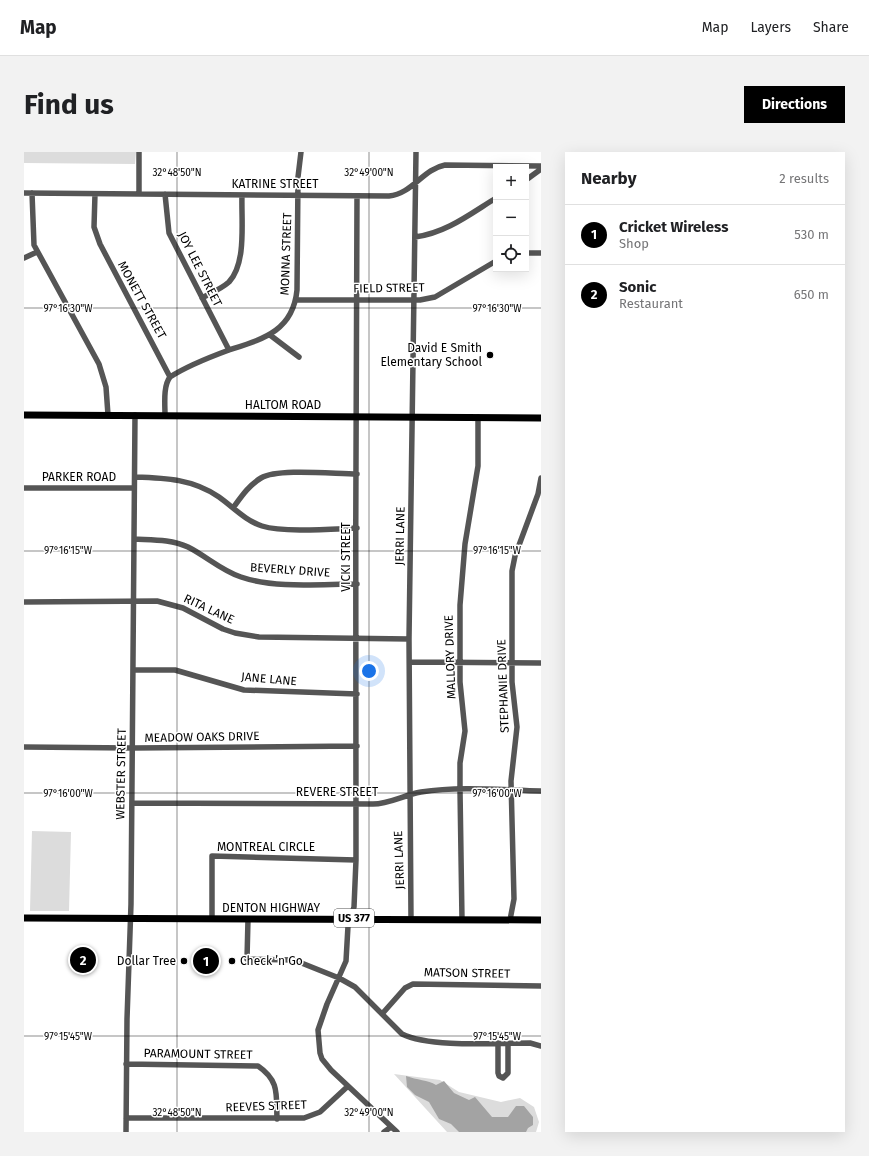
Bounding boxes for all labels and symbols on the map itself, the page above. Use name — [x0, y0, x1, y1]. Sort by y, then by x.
text: 32°48'50"N — [152, 167, 202, 179]
text: 32°49'00"N — [344, 167, 394, 179]
street label: KATRINE STREET — [232, 177, 319, 191]
street label: MONNA STREET — [278, 212, 294, 296]
street label: JOY LEE STREET — [175, 229, 225, 309]
street label: MONETT STREET — [115, 259, 169, 342]
street label: FIELD STREET — [353, 280, 426, 296]
text: 97°16'30"W — [43, 303, 93, 315]
text: 97°16'30"W — [472, 303, 522, 315]
place label: David E Smith Elementary School — [380, 341, 482, 369]
marker: David E Smith Elementary School — [485, 350, 495, 360]
street label: HALTOM ROAD — [245, 398, 322, 412]
street label: PARKER ROAD — [42, 470, 116, 484]
street label: JERRI LANE — [392, 506, 408, 566]
street label: VICKI STREET — [339, 521, 353, 592]
text: 97°16'15"W — [44, 545, 93, 557]
text: 97°16'15"W — [473, 545, 522, 557]
street label: BEVERLY DRIVE — [249, 560, 331, 580]
street label: RITA LANE — [182, 591, 236, 627]
street label: MALLORY DRIVE — [442, 615, 458, 699]
street label: STEPHANIE DRIVE — [494, 639, 512, 733]
your location — [359, 661, 379, 681]
street label: JANE LANE — [241, 670, 297, 688]
street label: WEBSTER STREET — [113, 727, 129, 820]
street label: MEADOW OAKS DRIVE — [144, 729, 260, 745]
street label: REVERE STREET — [296, 785, 379, 799]
text: 97°16'00"W — [43, 788, 94, 800]
text: 97°16'00"W — [472, 788, 523, 800]
street label: JERRI LANE — [391, 830, 407, 890]
street label: MONTREAL CIRCLE — [217, 840, 315, 854]
street label: DENTON HIGHWAY — [222, 901, 320, 915]
road number: US 377 — [334, 909, 374, 927]
pin: 2 — [70, 945, 96, 975]
pin: 1 — [193, 946, 219, 976]
place label: Dollar Tree — [117, 954, 176, 968]
place label: Check ’n Go — [240, 954, 303, 968]
marker: Dollar Tree — [179, 956, 189, 966]
marker: Check ’n Go — [227, 956, 237, 966]
street label: MATSON STREET — [424, 965, 511, 981]
text: 97°15'45"W — [44, 1031, 93, 1043]
text: 97°15'45"W — [473, 1031, 522, 1043]
street label: PARAMOUNT STREET — [143, 1046, 253, 1062]
street label: REEVES STREET — [225, 1098, 308, 1114]
text: 32°48'50"N — [152, 1107, 202, 1119]
text: 32°49'00"N — [344, 1107, 394, 1119]

